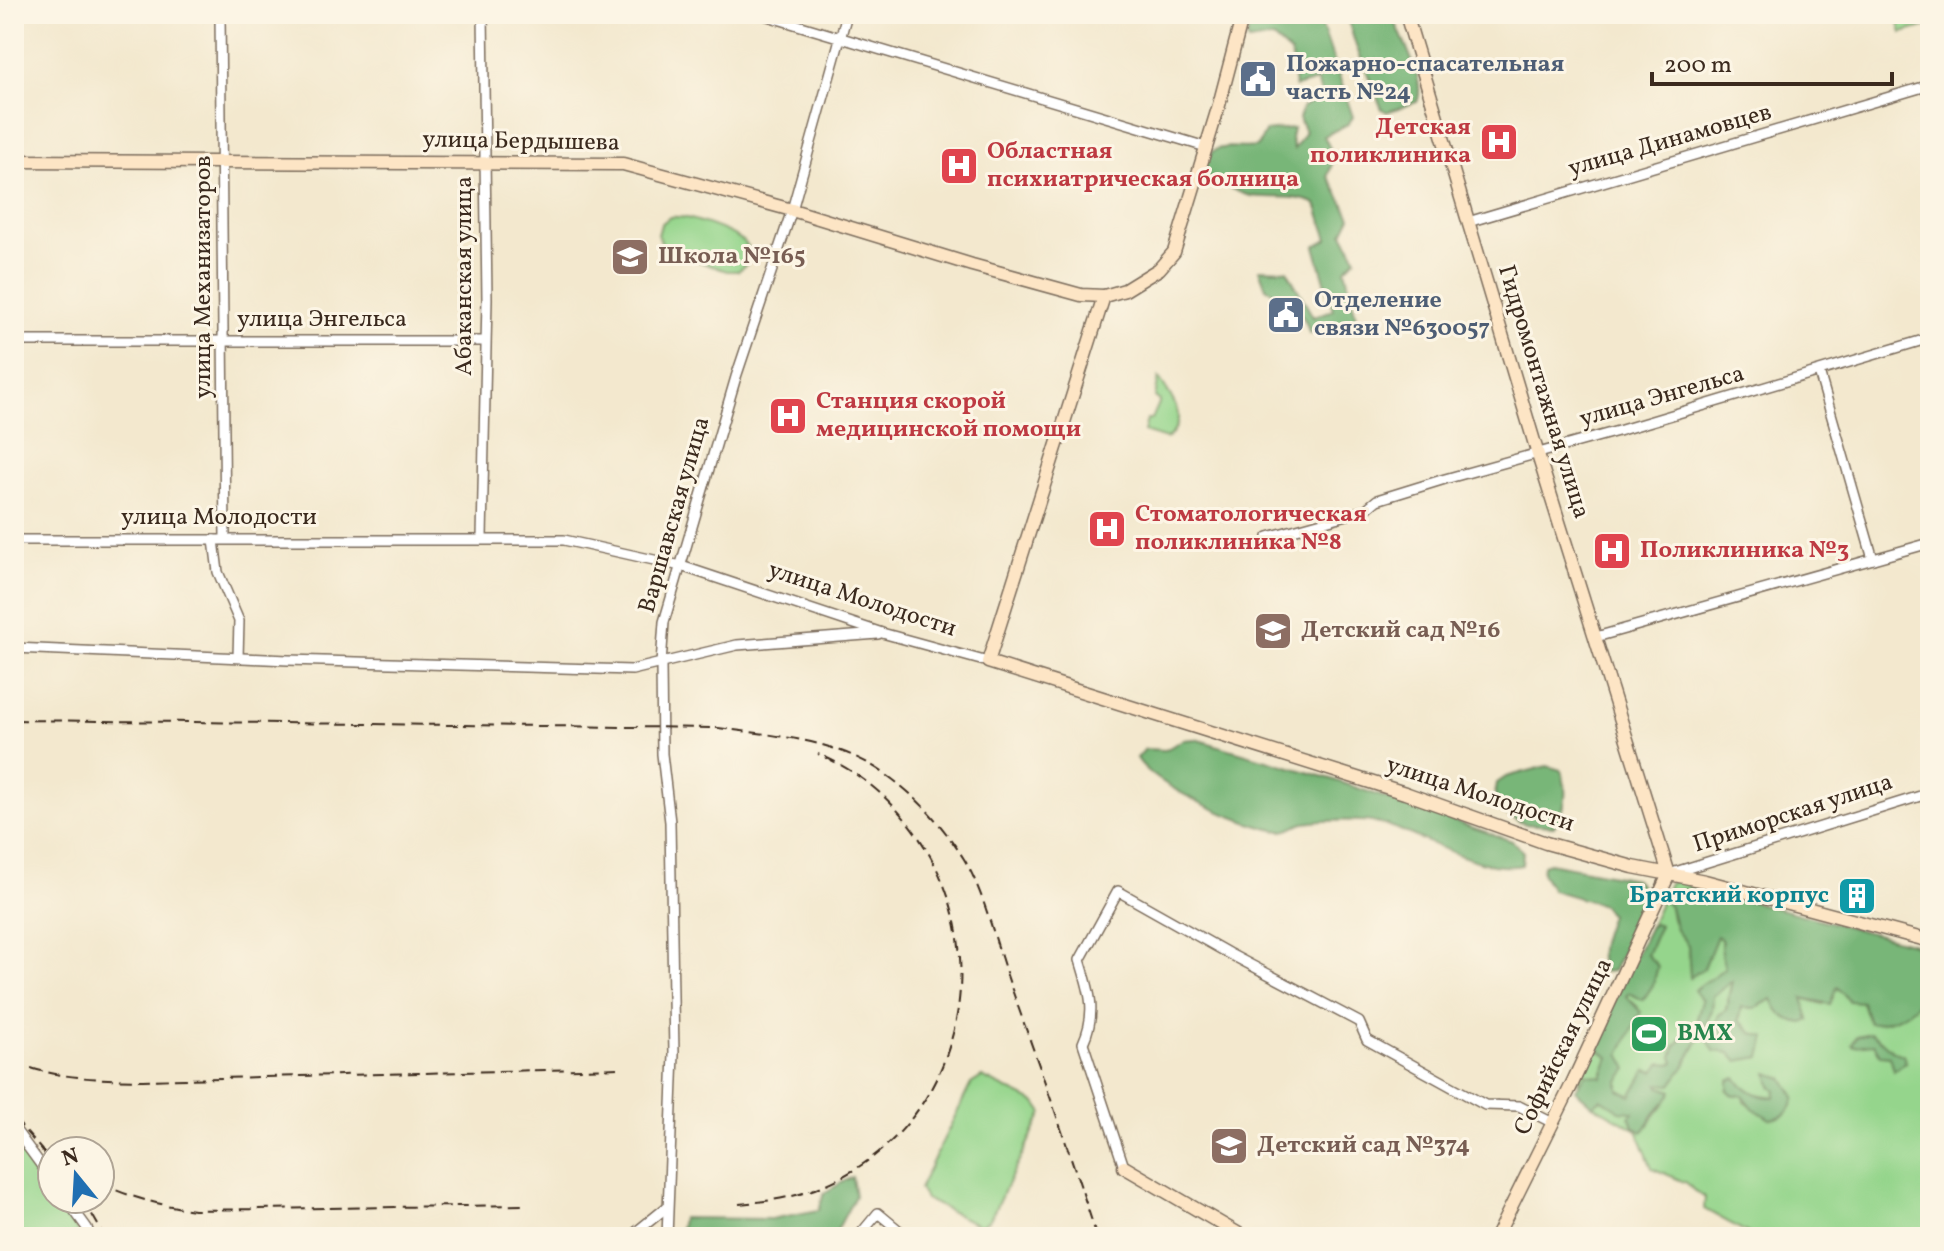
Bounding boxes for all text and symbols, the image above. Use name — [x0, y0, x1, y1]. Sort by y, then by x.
scale bar — [1652, 36, 1892, 86]
place label: Пожарно-спасательная часть №24 — [1286, 48, 1564, 110]
text: 200 m — [1664, 49, 1732, 83]
public building icon: Пожарно-спасательная часть №24 — [1237, 58, 1279, 100]
street label: улица Динамовцев — [1564, 96, 1776, 186]
place label: Детская поликлиника — [1310, 111, 1471, 173]
hospital icon: Детская поликлиника — [1478, 121, 1520, 163]
street label: улица Бердышева — [422, 123, 620, 161]
place label: Областная психиатрическая болница — [987, 135, 1299, 197]
hospital icon: Областная психиатрическая болница — [938, 145, 980, 187]
street label: улица Механизаторов — [187, 155, 221, 399]
street label: Абаканская улица — [448, 176, 482, 376]
school or university icon: Школа №165 — [609, 236, 651, 278]
place label: Школа №165 — [658, 240, 806, 274]
street label: Гидромонтажная улица — [1488, 261, 1598, 523]
place label: Отделение связи №630057 — [1314, 284, 1490, 346]
public building icon: Отделение связи №630057 — [1265, 294, 1307, 336]
street label: улица Энгельса — [237, 303, 407, 337]
street label: улица Энгельса — [1576, 357, 1748, 437]
place label: Станция скорой медицинской помощи — [816, 385, 1081, 447]
hospital icon: Станция скорой медицинской помощи — [767, 395, 809, 437]
street label: Варшавская улица — [631, 413, 719, 617]
place label: Стоматологическая поликлиника №8 — [1135, 498, 1367, 560]
street label: улица Молодости — [121, 501, 317, 535]
hospital icon: Стоматологическая поликлиника №8 — [1086, 508, 1128, 550]
hospital icon: Поликлиника №3 — [1591, 530, 1633, 572]
place label: Поликлиника №3 — [1640, 534, 1849, 568]
street label: улица Молодости — [764, 554, 960, 646]
school or university icon: Детский сад №16 — [1252, 610, 1294, 652]
place label: Детский сад №16 — [1301, 614, 1500, 648]
street label: улица Молодости — [1382, 749, 1578, 841]
street label: Приморская улица — [1689, 766, 1897, 862]
building icon: Братский корпус — [1836, 875, 1878, 917]
place label: Братский корпус — [1629, 879, 1829, 913]
street label: Софийская улица — [1506, 953, 1622, 1141]
sports icon: BMX — [1628, 1013, 1670, 1055]
place label: BMX — [1677, 1017, 1733, 1051]
school or university icon: Детский сад №374 — [1208, 1125, 1250, 1167]
place label: Детский сад №374 — [1257, 1129, 1470, 1163]
north arrow — [36, 1135, 116, 1215]
text: N — [58, 1141, 83, 1176]

